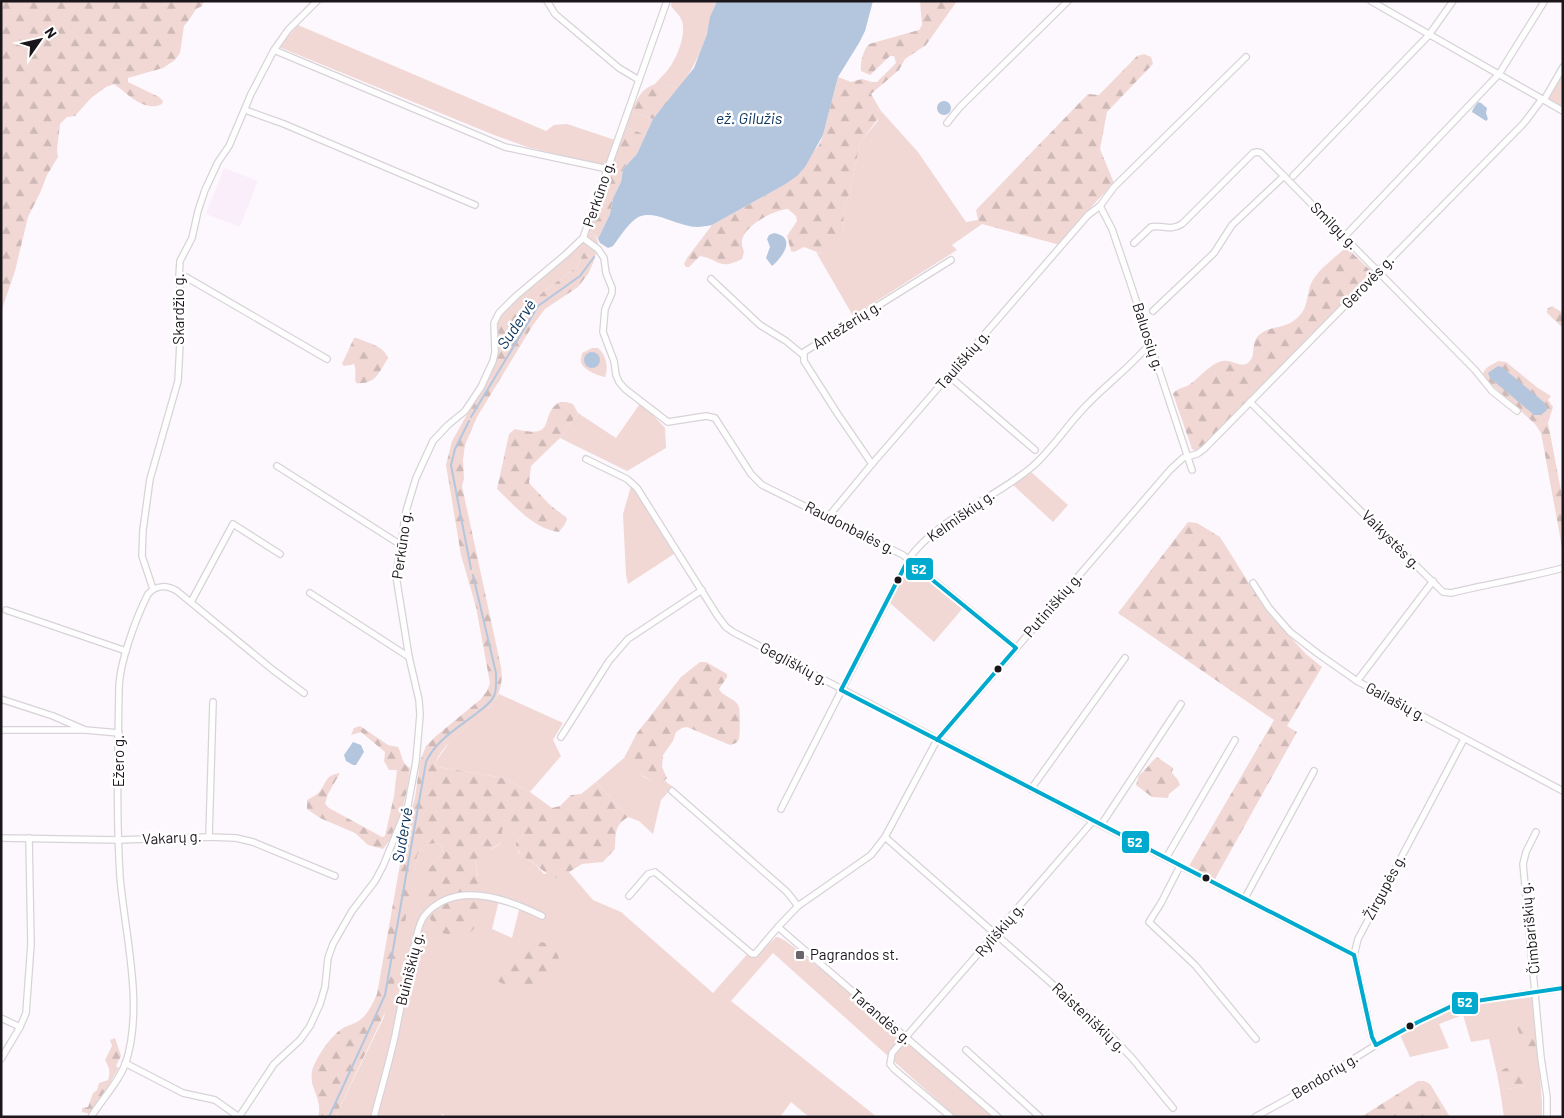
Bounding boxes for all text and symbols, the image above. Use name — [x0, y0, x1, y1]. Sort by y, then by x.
north arrow — [15, 15, 65, 65]
text: N — [42, 24, 61, 41]
water label: ež. Gilužis — [716, 108, 783, 127]
street label: Perkūno g. — [578, 158, 618, 229]
street label: Smilgų g. — [1307, 198, 1362, 253]
street label: Gerovės g. — [1337, 251, 1397, 312]
street label: Skardžio g. — [169, 273, 187, 345]
water label: Sudervė — [492, 295, 539, 352]
street label: Antežerių g. — [809, 296, 884, 352]
street label: Baluosių g. — [1129, 300, 1168, 373]
street label: Tauliškių g. — [931, 326, 993, 393]
street label: Kelmiškių g. — [923, 485, 998, 545]
street label: Raudonbalės g. — [802, 497, 899, 558]
street label: Vaikystės g. — [1358, 506, 1425, 573]
street label: Perkūno g. — [387, 509, 415, 580]
line badge: 52 — [905, 557, 934, 581]
text: 52 — [911, 560, 927, 577]
street label: Putiniškių g. — [1019, 568, 1085, 640]
unlabelled marker — [893, 575, 903, 585]
street label: Gegliškių g. — [757, 638, 832, 689]
unlabelled marker — [993, 664, 1003, 674]
street label: Gailašių g. — [1363, 678, 1430, 725]
street label: Ežero g. — [109, 735, 127, 787]
water label: Sudervė — [387, 806, 416, 864]
street label: Vakarų g. — [142, 826, 202, 848]
line badge: 52 — [1121, 830, 1150, 854]
text: 52 — [1127, 833, 1143, 850]
street label: Žirgupės g. — [1359, 851, 1409, 922]
unlabelled marker — [1201, 873, 1211, 883]
street label: Čimbariškių g. — [1515, 881, 1543, 975]
street label: Ryliškių g. — [971, 899, 1027, 960]
street label: Buiniškių g. — [391, 930, 427, 1007]
place label: Pagrandos st. — [810, 945, 899, 963]
marker: Pagrandos st. — [794, 949, 806, 961]
street label: Raisteniškių g. — [1049, 978, 1131, 1056]
street label: Tarandės g. — [847, 985, 916, 1048]
line badge: 52 — [1451, 991, 1479, 1015]
text: 52 — [1457, 993, 1473, 1010]
unlabelled marker — [1405, 1021, 1415, 1031]
street label: Bendorių g. — [1288, 1048, 1361, 1102]

